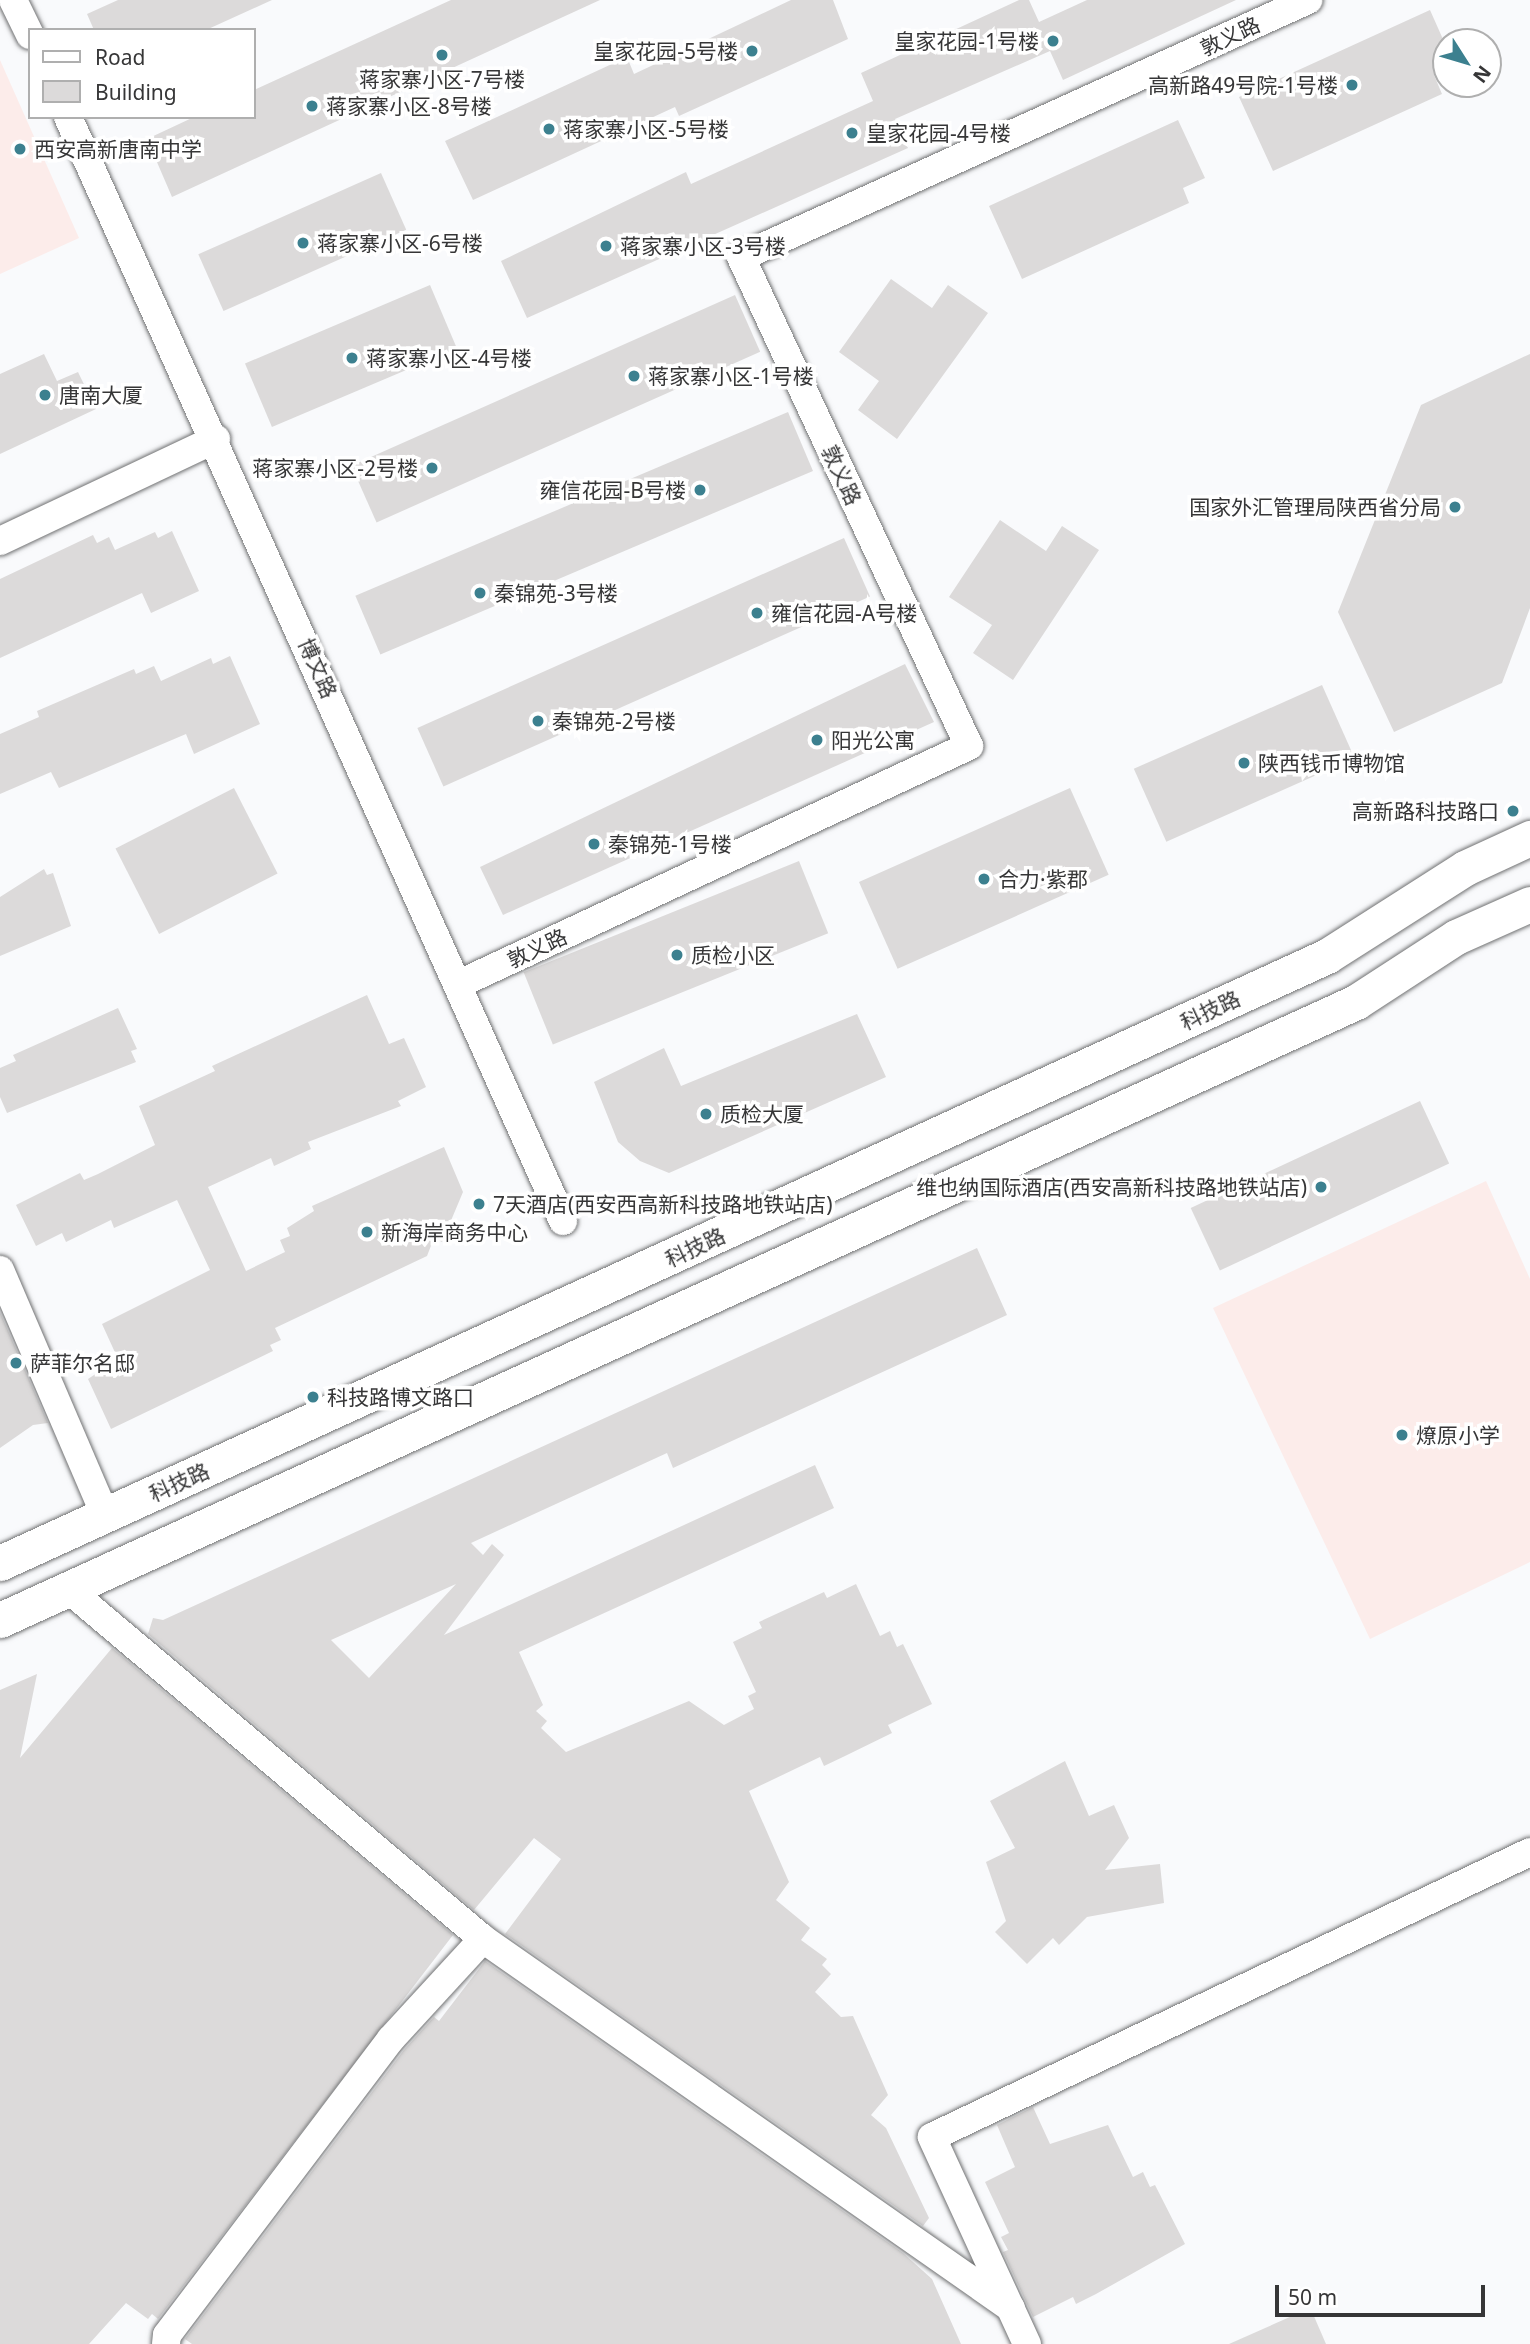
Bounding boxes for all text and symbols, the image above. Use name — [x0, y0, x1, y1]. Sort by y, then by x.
street label: 敦义路 — [1196, 11, 1264, 61]
legend — [28, 28, 256, 119]
place label: 皇家花园-1号楼 — [894, 28, 1039, 54]
north arrow — [1432, 28, 1502, 98]
marker: 皇家花园-1号楼 — [1045, 33, 1061, 49]
place label: 皇家花园-5号楼 — [593, 38, 738, 64]
text: Road — [95, 43, 145, 71]
marker: 皇家花园-5号楼 — [744, 43, 760, 59]
marker: 蒋家寨小区-7号楼 — [434, 47, 450, 63]
text: N — [1467, 60, 1497, 88]
place label: 蒋家寨小区-7号楼 — [359, 66, 525, 92]
place label: 高新路49号院-1号楼 — [1148, 72, 1338, 98]
marker: 高新路49号院-1号楼 — [1344, 77, 1360, 93]
text: Building — [95, 78, 177, 106]
place label: 蒋家寨小区-8号楼 — [326, 93, 492, 119]
marker: 蒋家寨小区-8号楼 — [304, 98, 320, 114]
place label: 蒋家寨小区-5号楼 — [563, 116, 729, 142]
place label: 皇家花园-4号楼 — [866, 120, 1011, 146]
marker: 蒋家寨小区-5号楼 — [541, 121, 557, 137]
marker: 皇家花园-4号楼 — [844, 125, 860, 141]
place label: 西安高新唐南中学 — [34, 136, 202, 162]
marker: 西安高新唐南中学 — [12, 141, 28, 157]
place label: 蒋家寨小区-6号楼 — [317, 230, 483, 256]
place label: 蒋家寨小区-3号楼 — [620, 233, 786, 259]
marker: 蒋家寨小区-6号楼 — [295, 235, 311, 251]
marker: 蒋家寨小区-3号楼 — [598, 238, 614, 254]
place label: 蒋家寨小区-4号楼 — [366, 345, 532, 371]
marker: 蒋家寨小区-4号楼 — [344, 350, 360, 366]
place label: 蒋家寨小区-1号楼 — [648, 363, 814, 389]
marker: 蒋家寨小区-1号楼 — [626, 368, 642, 384]
place label: 唐南大厦 — [59, 382, 143, 408]
marker: 唐南大厦 — [37, 387, 53, 403]
street label: 敦义路 — [817, 441, 867, 509]
place label: 蒋家寨小区-2号楼 — [252, 455, 418, 481]
marker: 蒋家寨小区-2号楼 — [424, 460, 440, 476]
place label: 雍信花园-B号楼 — [540, 477, 686, 503]
marker: 雍信花园-B号楼 — [692, 482, 708, 498]
place label: 国家外汇管理局陕西省分局 — [1189, 494, 1441, 520]
marker: 国家外汇管理局陕西省分局 — [1447, 499, 1463, 515]
place label: 秦锦苑-3号楼 — [494, 580, 618, 606]
marker: 秦锦苑-3号楼 — [472, 585, 488, 601]
place label: 雍信花园-A号楼 — [771, 600, 917, 626]
marker: 雍信花园-A号楼 — [749, 605, 765, 621]
street label: 博文路 — [294, 634, 342, 702]
place label: 秦锦苑-2号楼 — [552, 708, 676, 734]
marker: 秦锦苑-2号楼 — [530, 713, 546, 729]
place label: 阳光公寓 — [831, 727, 915, 753]
marker: 阳光公寓 — [809, 732, 825, 748]
place label: 陕西钱币博物馆 — [1258, 750, 1405, 776]
marker: 陕西钱币博物馆 — [1236, 755, 1252, 771]
place label: 高新路科技路口 — [1352, 798, 1499, 824]
marker: 高新路科技路口 — [1505, 803, 1521, 819]
place label: 秦锦苑-1号楼 — [608, 831, 732, 857]
marker: 秦锦苑-1号楼 — [586, 836, 602, 852]
place label: 合力·紫郡 — [998, 866, 1088, 892]
marker: 合力·紫郡 — [976, 871, 992, 887]
street label: 敦义路 — [503, 923, 571, 973]
place label: 质检小区 — [691, 942, 775, 968]
marker: 质检小区 — [669, 947, 685, 963]
street label: 科技路 — [1176, 985, 1244, 1035]
place label: 质检大厦 — [720, 1101, 804, 1127]
marker: 质检大厦 — [698, 1106, 714, 1122]
place label: 维也纳国际酒店(西安高新科技路地铁站店) — [916, 1174, 1307, 1200]
marker: 维也纳国际酒店(西安高新科技路地铁站店) — [1313, 1179, 1329, 1195]
place label: 7天酒店(西安西高新科技路地铁站店) — [493, 1191, 833, 1217]
marker: 7天酒店(西安西高新科技路地铁站店) — [471, 1196, 487, 1212]
place label: 新海岸商务中心 — [381, 1219, 528, 1245]
street label: 科技路 — [661, 1222, 729, 1272]
marker: 新海岸商务中心 — [359, 1224, 375, 1240]
place label: 萨菲尔名邸 — [30, 1350, 135, 1376]
marker: 萨菲尔名邸 — [8, 1355, 24, 1371]
place label: 科技路博文路口 — [327, 1384, 474, 1410]
marker: 科技路博文路口 — [305, 1389, 321, 1405]
place label: 燎原小学 — [1416, 1422, 1500, 1448]
marker: 燎原小学 — [1394, 1427, 1410, 1443]
street label: 科技路 — [145, 1458, 213, 1506]
scale bar — [1278, 2270, 1488, 2314]
text: 50 m — [1288, 2283, 1337, 2311]

